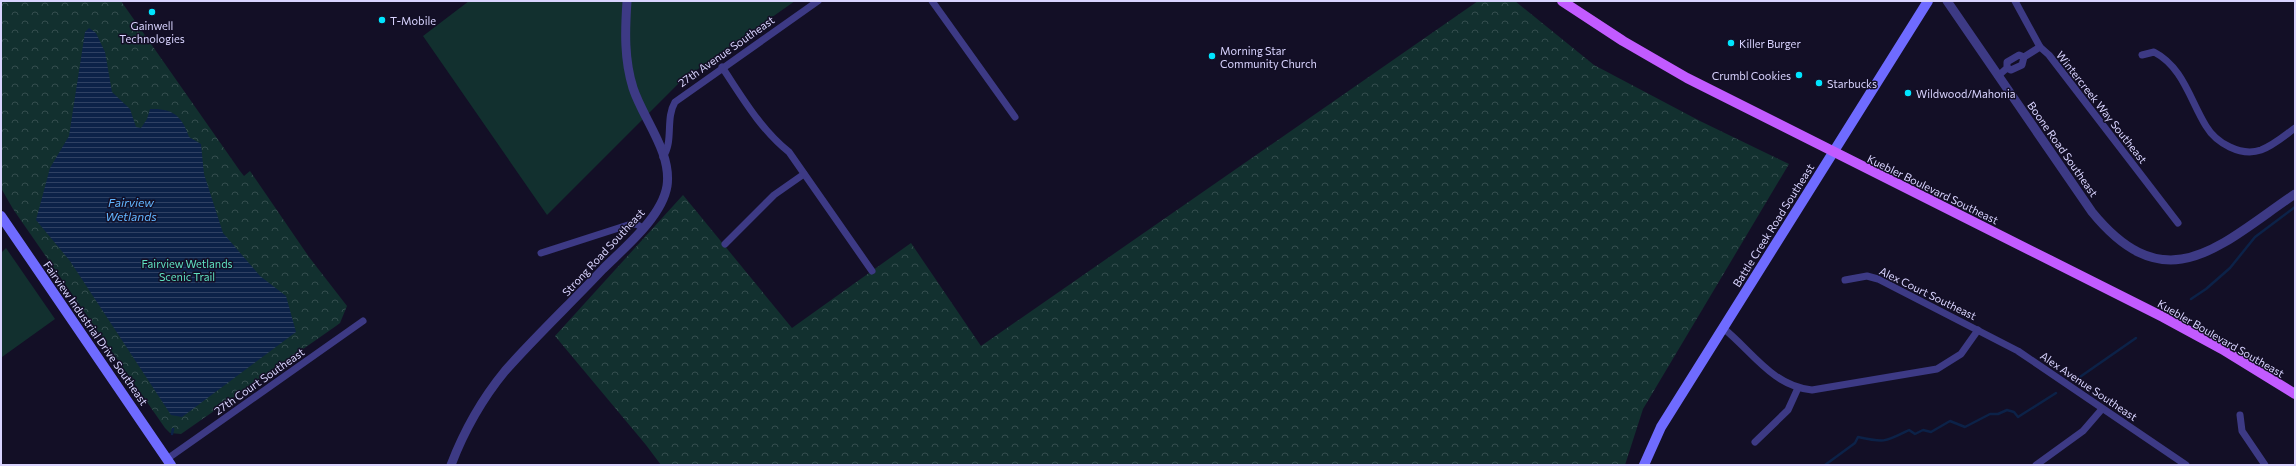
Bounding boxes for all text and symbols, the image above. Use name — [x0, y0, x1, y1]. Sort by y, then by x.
marker: Gainwell Technologies — [147, 7, 157, 17]
street label: 27th Avenue Southeast — [675, 13, 777, 89]
place label: T-Mobile — [390, 14, 436, 27]
marker: T-Mobile — [377, 15, 387, 25]
place label: Gainwell Technologies — [119, 19, 185, 45]
place label: Killer Burger — [1739, 37, 1801, 50]
marker: Killer Burger — [1726, 38, 1736, 48]
place label: Morning Star Community Church — [1220, 44, 1317, 70]
street label: Wintercreek Way Southeast — [2054, 48, 2150, 166]
marker: Morning Star Community Church — [1207, 51, 1217, 61]
place label: Crumbl Cookies — [1712, 69, 1791, 82]
marker: Crumbl Cookies — [1794, 70, 1804, 80]
place label: Starbucks — [1827, 77, 1877, 90]
marker: Starbucks — [1814, 78, 1824, 88]
place label: Wildwood/Mahonia — [1916, 87, 2015, 100]
marker: Wildwood/Mahonia — [1903, 88, 1913, 98]
street label: Boone Road Southeast — [2025, 99, 2101, 200]
street label: Kuebler Boulevard Southeast — [1865, 152, 2001, 227]
street label: Battle Creek Road Southeast — [1730, 161, 1817, 289]
water label: Fairview Wetlands — [105, 195, 157, 223]
street label: Strong Road Southeast — [559, 205, 647, 298]
park label: Fairview Wetlands Scenic Trail — [142, 257, 233, 283]
street label: Fairview Industrial Drive Southeast — [41, 258, 151, 408]
street label: Alex Court Southeast — [1877, 264, 1979, 322]
street label: Kuebler Boulevard Southeast — [2155, 296, 2287, 380]
street label: 27th Court Southeast — [211, 345, 307, 417]
street label: Alex Avenue Southeast — [2038, 349, 2140, 424]

